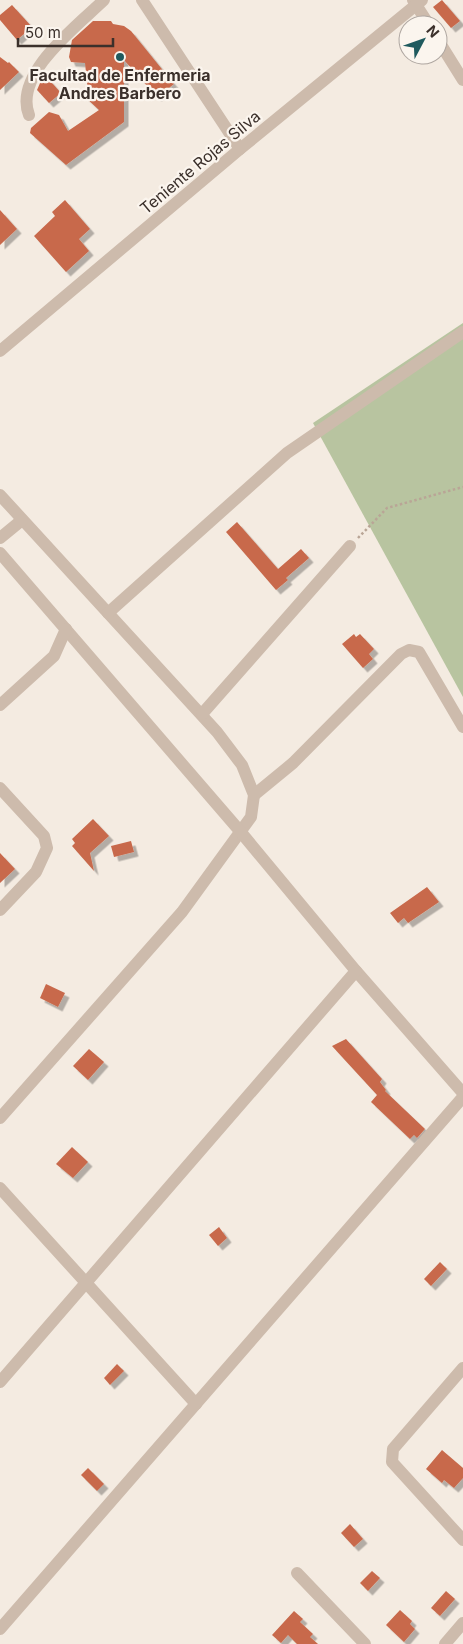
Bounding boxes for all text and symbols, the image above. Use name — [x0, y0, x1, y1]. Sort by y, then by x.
scale bar — [18, 15, 112, 47]
north arrow — [398, 15, 448, 65]
text: N — [423, 22, 443, 41]
text: 50 m — [25, 23, 61, 42]
marker: Facultad de Enfermeria Andres Barbero — [114, 51, 126, 63]
place label: Facultad de Enfermeria Andres Barbero — [29, 65, 211, 103]
street label: Teniente Rojas Silva — [136, 106, 264, 218]

